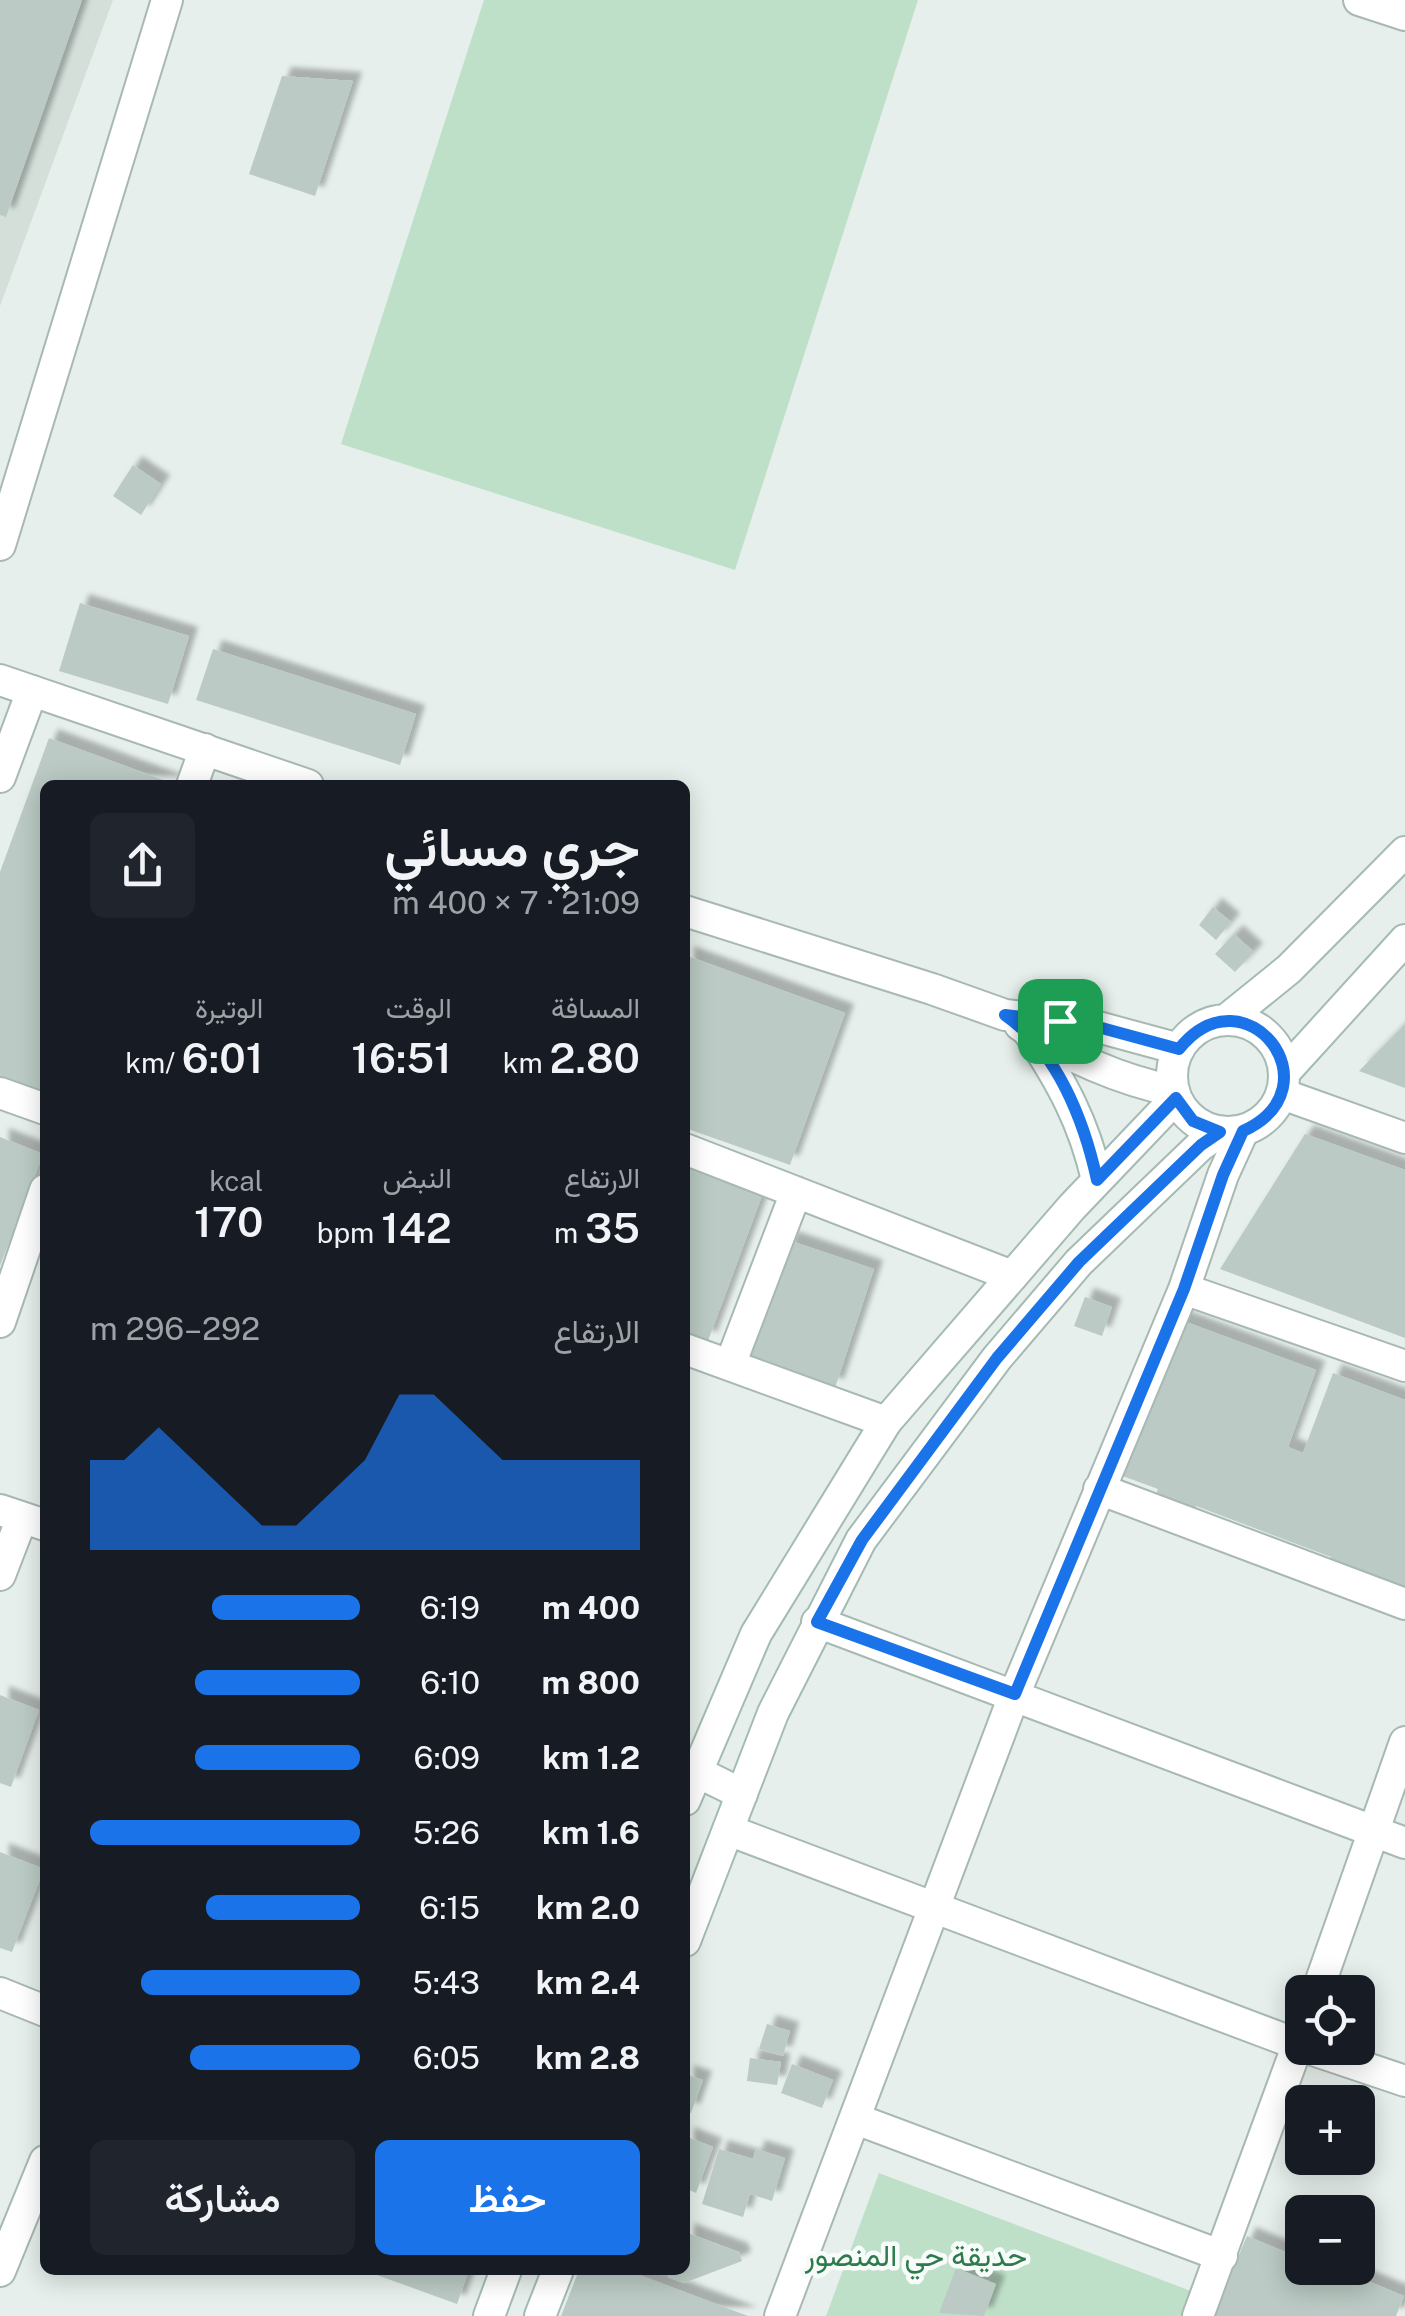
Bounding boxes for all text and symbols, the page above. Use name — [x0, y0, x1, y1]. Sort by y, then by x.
button: share — [90, 813, 195, 918]
text: جري مسائي — [384, 814, 640, 878]
text: 21:09 · 7 × 400 m — [392, 884, 640, 921]
pin — [1018, 979, 1103, 1064]
text: الوتيرة — [195, 991, 263, 1024]
text: الوقت — [386, 991, 452, 1024]
text: المسافة — [551, 991, 640, 1024]
icon: arrive — [1033, 994, 1088, 1049]
text: 6:01 — [182, 1033, 263, 1082]
text: 16:51 — [351, 1033, 452, 1082]
text: 2.80 — [550, 1033, 640, 1082]
text: /km — [125, 1046, 182, 1079]
text: km — [503, 1046, 550, 1079]
text: النبض — [382, 1161, 452, 1194]
text: الارتفاع — [564, 1161, 640, 1194]
text: kcal — [209, 1164, 263, 1197]
text: 170 — [194, 1197, 263, 1246]
text: 142 — [381, 1203, 452, 1252]
text: 35 — [585, 1203, 640, 1252]
text: bpm — [317, 1216, 381, 1249]
text: m — [554, 1216, 585, 1249]
text: 292–296 m — [90, 1310, 260, 1347]
text: الارتفاع — [553, 1313, 640, 1350]
text: 6:19 — [420, 1589, 480, 1626]
text: 400 m — [542, 1589, 640, 1626]
text: 6:10 — [420, 1664, 480, 1701]
text: 800 m — [542, 1664, 640, 1701]
text: 6:09 — [414, 1739, 480, 1776]
text: 1.2 km — [542, 1739, 640, 1776]
text: 5:26 — [413, 1814, 480, 1851]
text: 1.6 km — [542, 1814, 640, 1851]
text: 6:15 — [419, 1889, 480, 1926]
text: 2.0 km — [536, 1889, 640, 1926]
text: 5:43 — [412, 1964, 480, 2001]
text: 2.4 km — [536, 1964, 640, 2001]
map controls — [1285, 1975, 1375, 2285]
button: locate — [1285, 1975, 1375, 2065]
text: 6:05 — [413, 2039, 480, 2076]
text: 2.8 km — [535, 2039, 640, 2076]
button: + — [1285, 2085, 1375, 2175]
button: مشاركة — [90, 2140, 355, 2255]
button: حفظ — [375, 2140, 640, 2255]
button: − — [1285, 2195, 1375, 2285]
park label: حديقة حي المنصور — [804, 2237, 1027, 2280]

